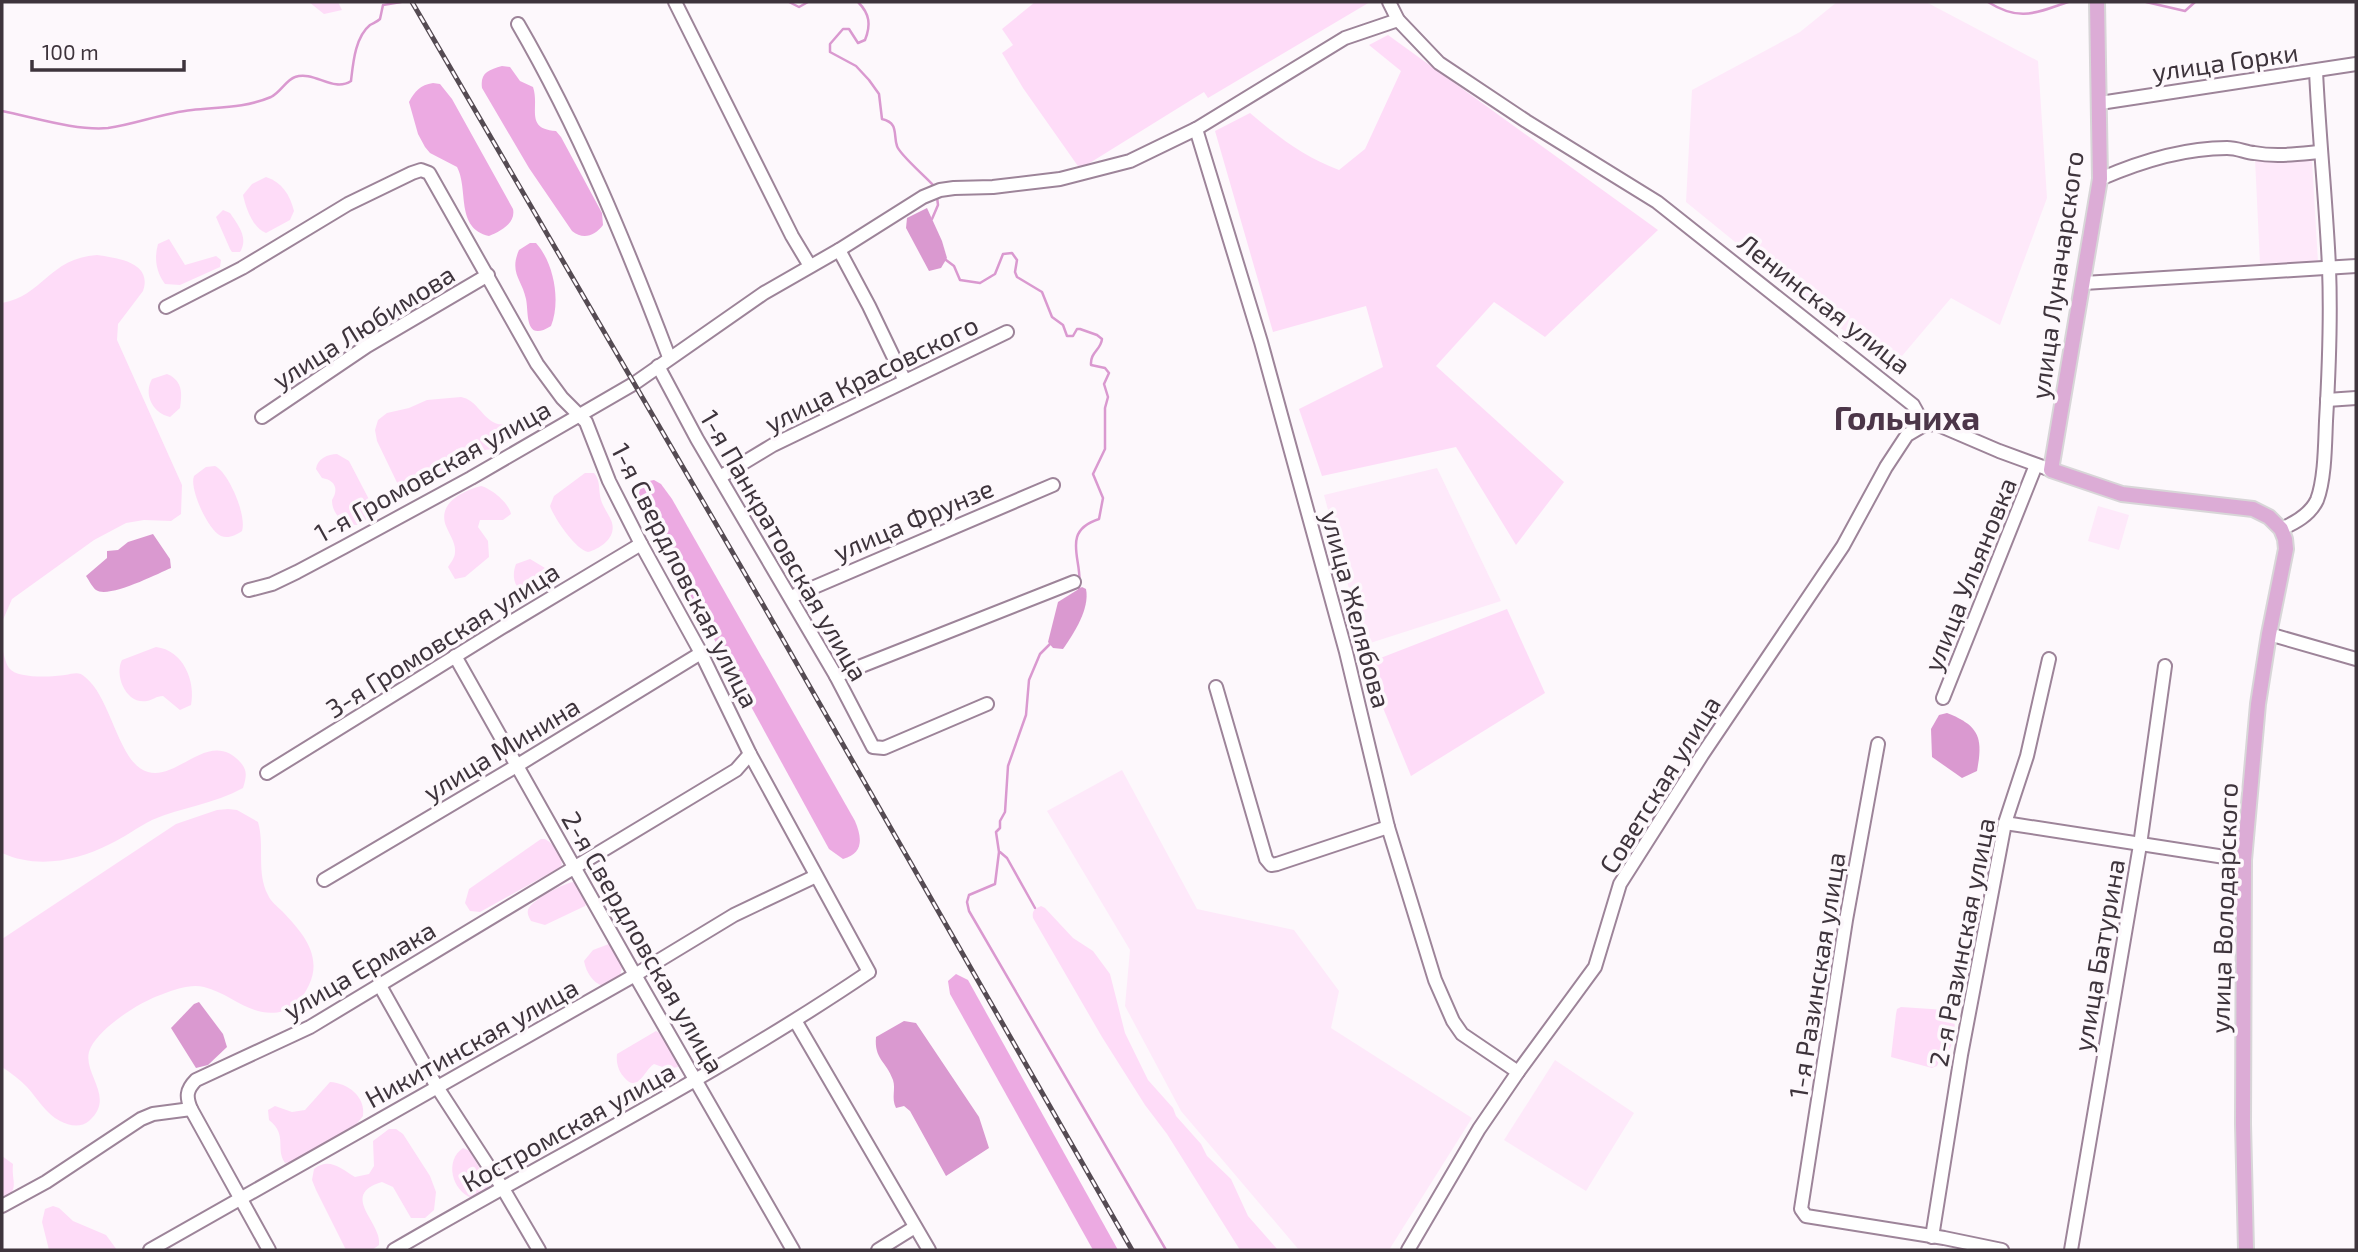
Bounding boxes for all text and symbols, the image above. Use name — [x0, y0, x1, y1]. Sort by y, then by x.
scale bar — [32, 28, 184, 72]
street label: улица Горки — [2150, 35, 2300, 88]
text: 100 m — [42, 39, 99, 64]
street label: улица Луначарского — [2023, 149, 2090, 401]
street label: Ленинская улица — [1732, 226, 1917, 381]
street label: улица Любимова — [266, 257, 460, 395]
street label: улица Красовского — [759, 308, 983, 439]
street label: 1-я Громовская улица — [309, 392, 556, 549]
district label: Гольчиха — [1834, 397, 1980, 437]
street label: 1-я Панкратовская улица — [694, 404, 875, 686]
street label: 1-я Свердловская улица — [605, 437, 766, 713]
street label: улица Фрунзе — [828, 471, 998, 568]
street label: улица Ульяновка — [1916, 473, 2023, 676]
street label: улица Желябова — [1315, 507, 1398, 711]
street label: 3-я Громовская улица — [320, 555, 565, 724]
street label: улица Минина — [417, 689, 585, 808]
street label: Советская улица — [1592, 689, 1727, 879]
street label: улица Володарского — [2203, 782, 2244, 1034]
street label: 2-я Свердловская улица — [555, 806, 732, 1079]
street label: 2-я Разинская улица — [1922, 815, 2001, 1069]
street label: 1-я Разинская улица — [1781, 850, 1852, 1100]
street label: улица Батурина — [2066, 856, 2131, 1054]
street label: улица Ермака — [278, 913, 441, 1026]
street label: Никитинская улица — [359, 971, 583, 1114]
street label: Костромская улица — [456, 1055, 680, 1198]

